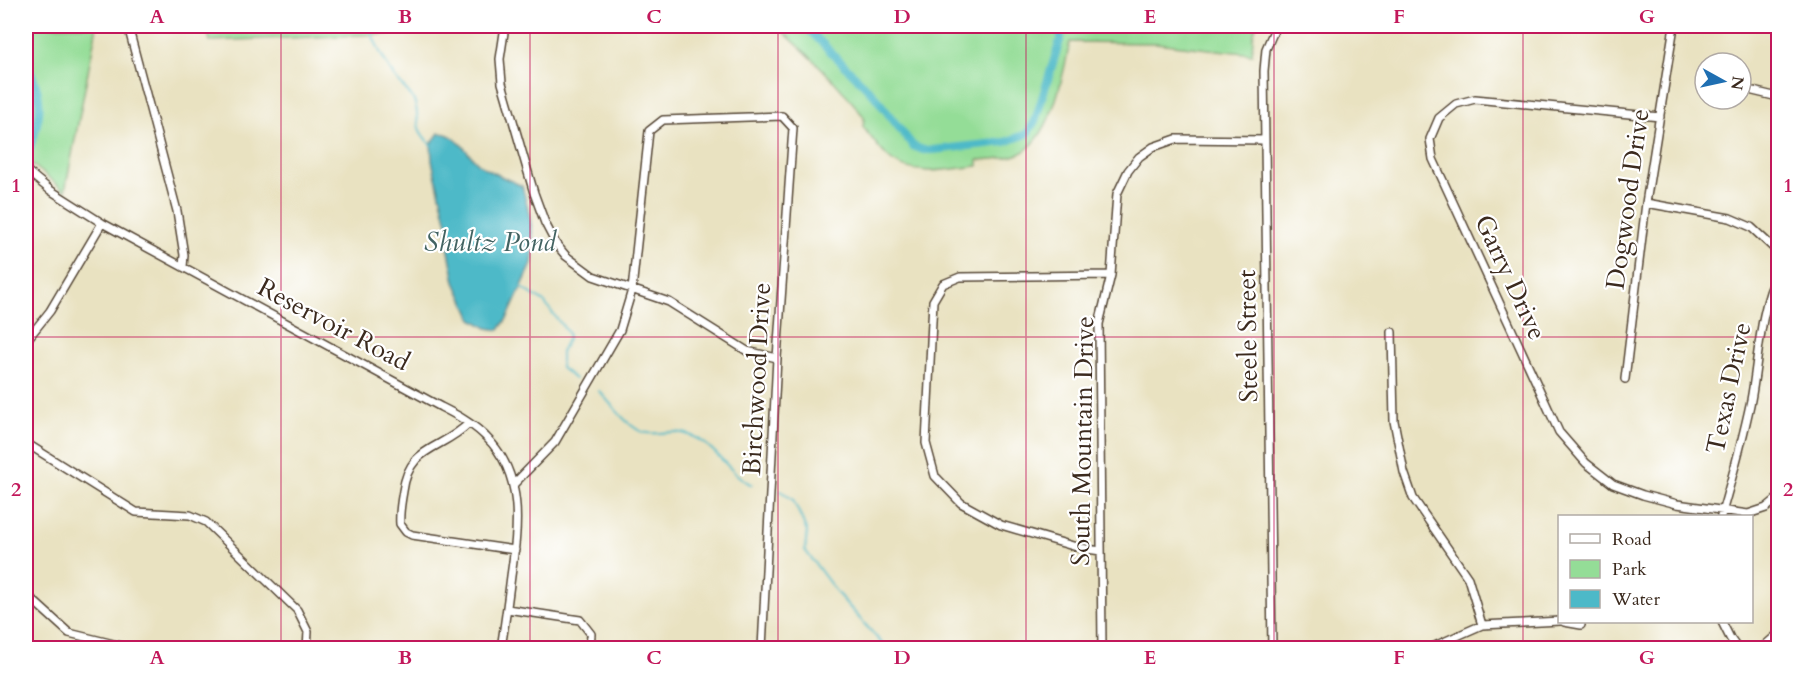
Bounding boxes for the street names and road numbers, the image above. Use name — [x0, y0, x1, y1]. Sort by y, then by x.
street label: Dogwood Drive — [1597, 106, 1658, 292]
street label: Garry Drive — [1466, 209, 1555, 346]
street label: Steele Street — [1229, 269, 1266, 403]
street label: Reservoir Road — [251, 270, 416, 379]
street label: Birchwood Drive — [734, 282, 779, 476]
street label: South Mountain Drive — [1063, 316, 1102, 566]
street label: Texas Drive — [1697, 319, 1759, 457]

